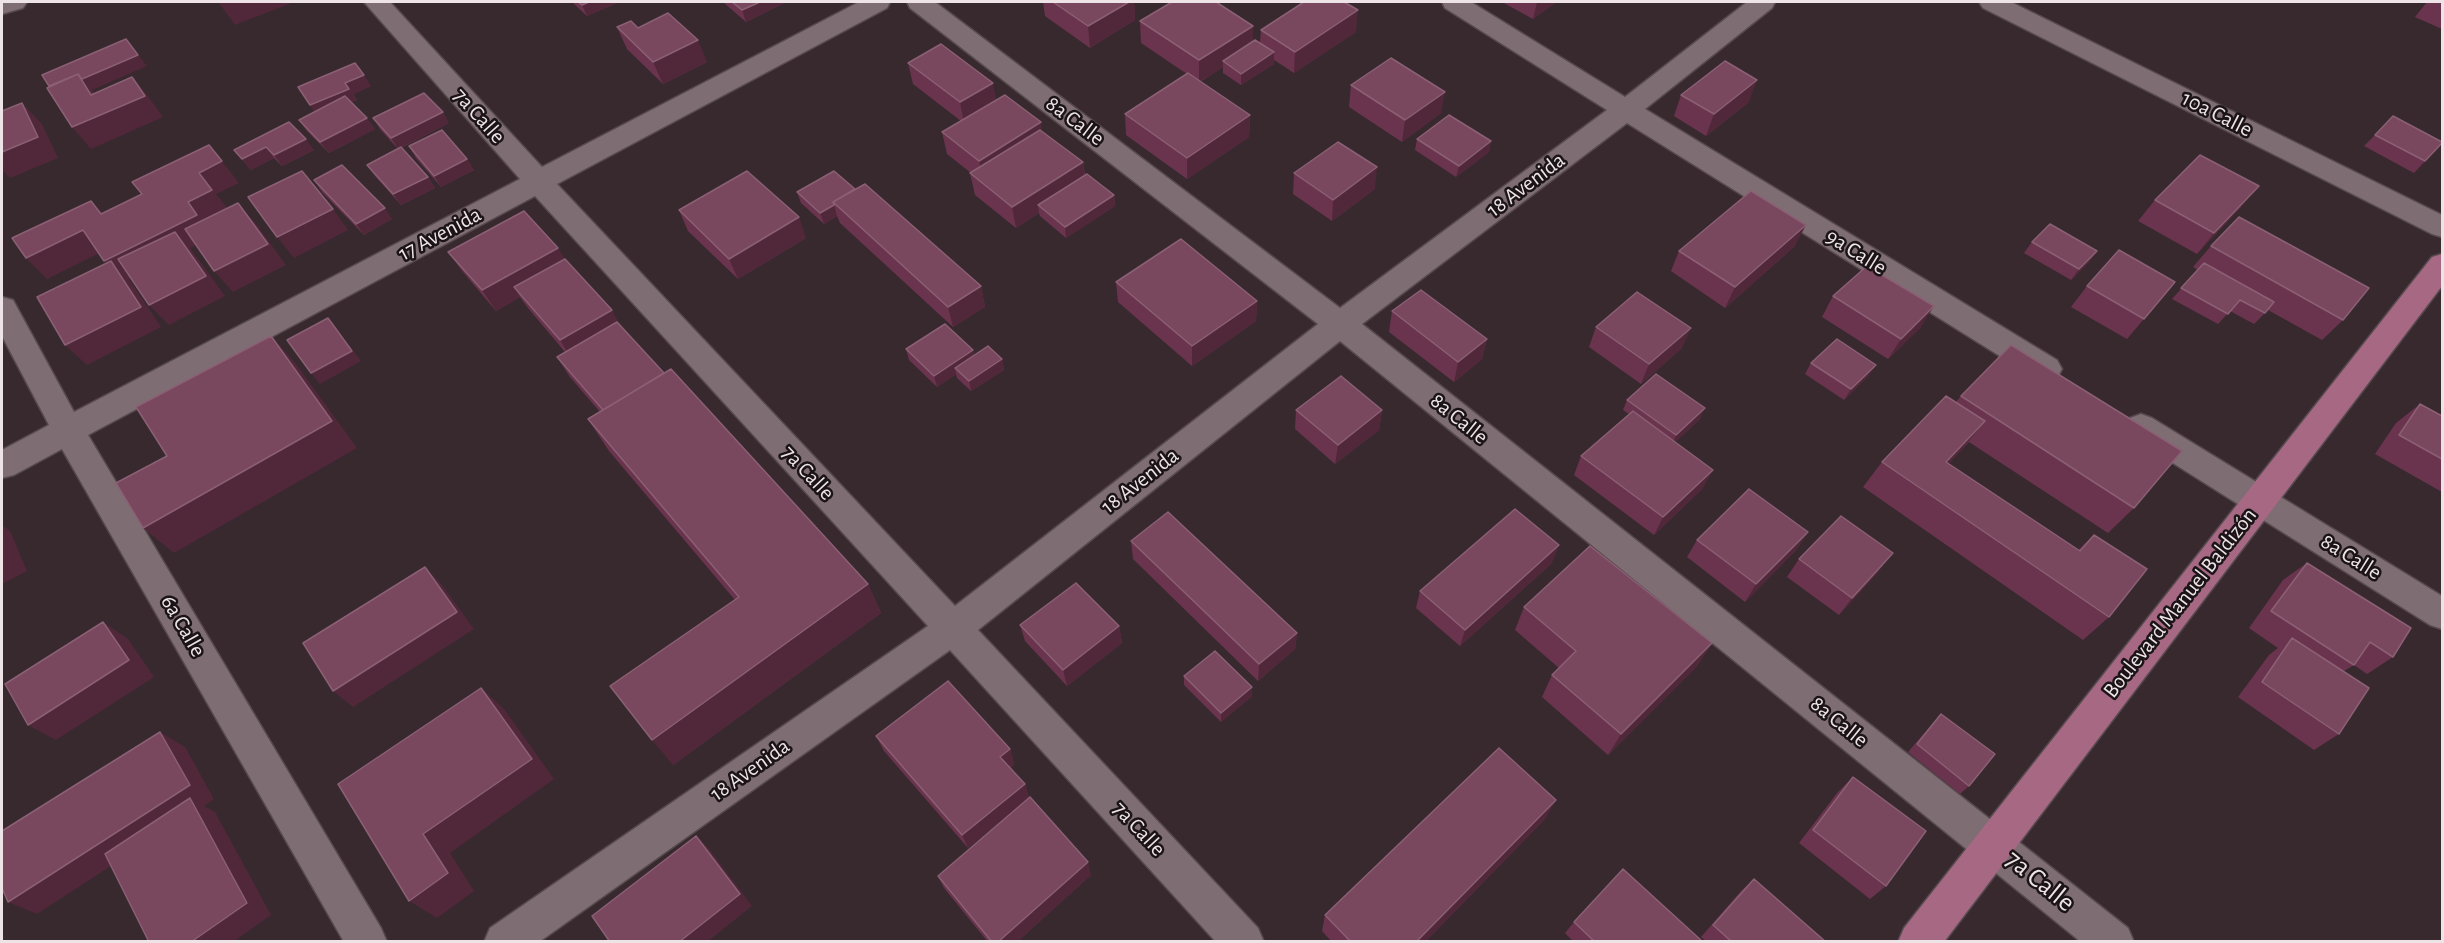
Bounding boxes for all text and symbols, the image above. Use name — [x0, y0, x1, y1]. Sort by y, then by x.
street label: 7a Calle — [447, 83, 511, 149]
street label: 10a Calle — [2177, 85, 2257, 143]
street label: 8a Calle — [1040, 90, 1110, 152]
street label: 18 Avenida — [1482, 147, 1570, 223]
street label: 17 Avenida — [394, 201, 486, 267]
street label: 9a Calle — [1821, 223, 1891, 281]
street label: 8a Calle — [1425, 388, 1493, 450]
street label: 7a Calle — [776, 440, 840, 506]
street label: 18 Avenida — [1096, 442, 1184, 520]
street label: Boulevard Manuel Baldizón — [2098, 503, 2262, 703]
street label: 8a Calle — [2316, 528, 2386, 586]
street label: 6a Calle — [155, 590, 211, 662]
street label: 8a Calle — [1805, 691, 1873, 753]
street label: 18 Avenida — [705, 733, 795, 807]
street label: 7a Calle — [1107, 796, 1171, 862]
street label: 7a Calle — [1999, 843, 2081, 919]

